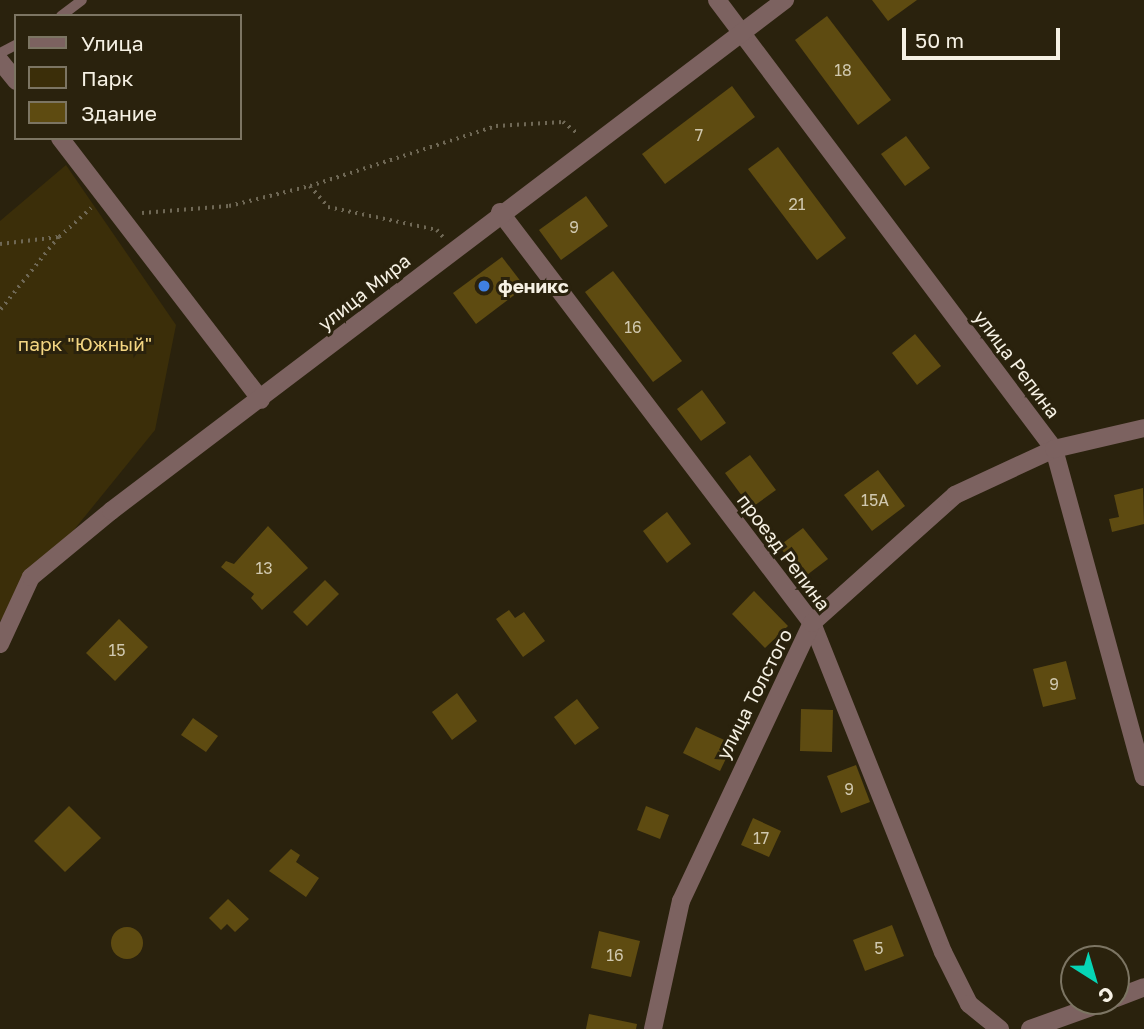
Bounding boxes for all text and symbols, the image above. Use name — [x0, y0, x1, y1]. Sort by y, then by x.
legend — [14, 14, 242, 140]
scale bar — [906, 14, 1064, 58]
text: 50 m — [915, 27, 964, 53]
text: Улица — [81, 30, 144, 56]
house number: 18 — [834, 60, 852, 80]
text: Парк — [81, 65, 134, 91]
text: Здание — [81, 100, 157, 126]
house number: 7 — [695, 125, 703, 145]
house number: 21 — [788, 194, 806, 214]
house number: 9 — [569, 217, 579, 237]
street label: улица Мира — [313, 249, 415, 335]
place label: феникс — [498, 275, 569, 297]
marker: феникс — [476, 278, 492, 294]
street label: улица Репина — [969, 306, 1065, 422]
house number: 16 — [624, 317, 642, 337]
park label: парк "Южный" — [18, 333, 152, 355]
street label: проезд Репина — [733, 489, 835, 615]
house number: 15А — [861, 490, 889, 510]
house number: 13 — [255, 558, 273, 578]
street label: улица Толстого — [711, 625, 797, 763]
house number: 15 — [108, 640, 126, 660]
house number: 9 — [1049, 674, 1059, 694]
house number: 9 — [844, 779, 854, 799]
house number: 17 — [753, 828, 769, 848]
house number: 5 — [874, 938, 884, 958]
house number: 16 — [606, 945, 624, 965]
north arrow — [1060, 945, 1130, 1015]
text: С — [1094, 982, 1119, 1009]

